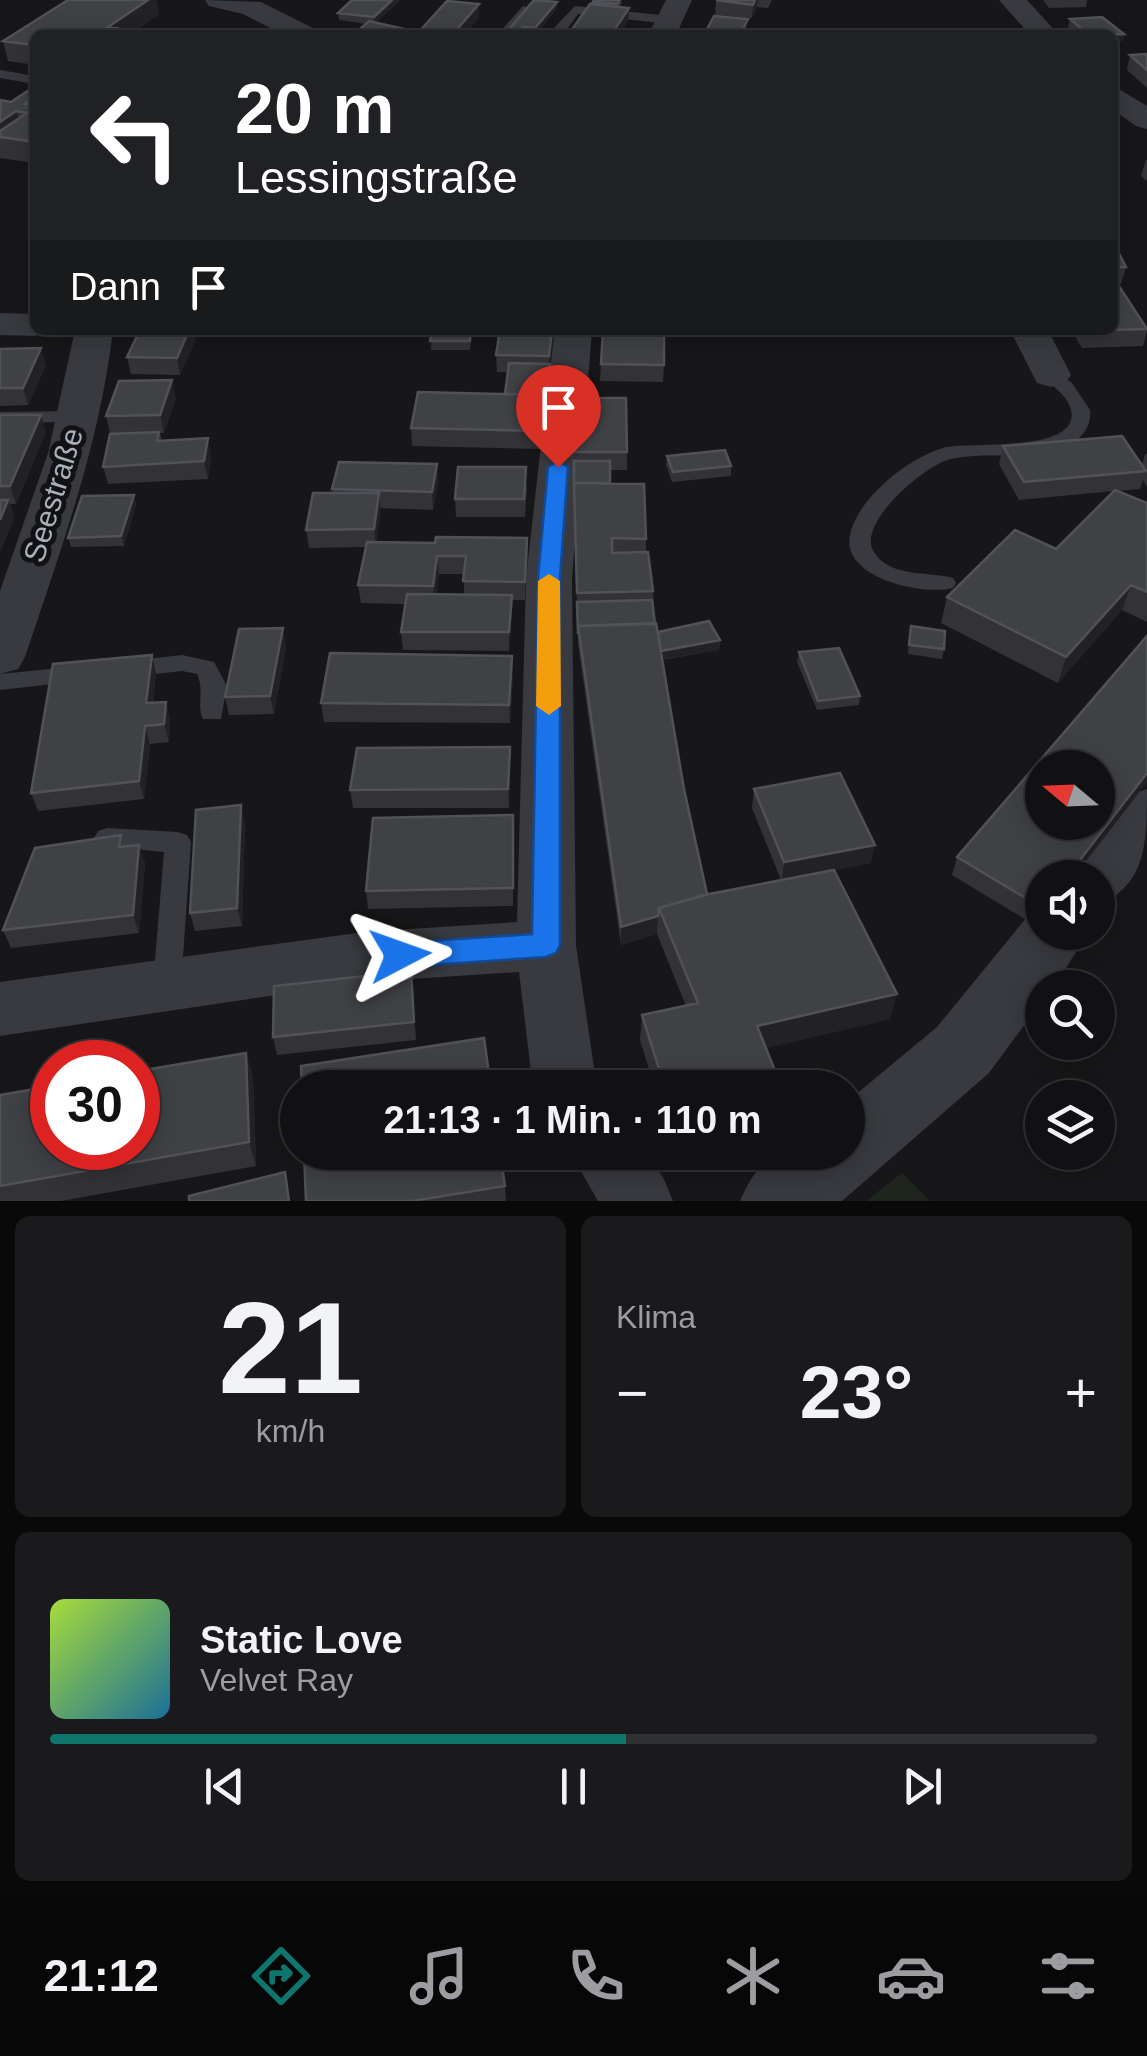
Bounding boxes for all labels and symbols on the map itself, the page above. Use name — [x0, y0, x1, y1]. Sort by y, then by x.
pin — [516, 365, 601, 468]
street label: Seestraße — [17, 424, 89, 566]
north arrow — [1025, 750, 1115, 840]
position arrow — [348, 903, 452, 1007]
speed limit sign: 30 — [30, 1040, 160, 1170]

